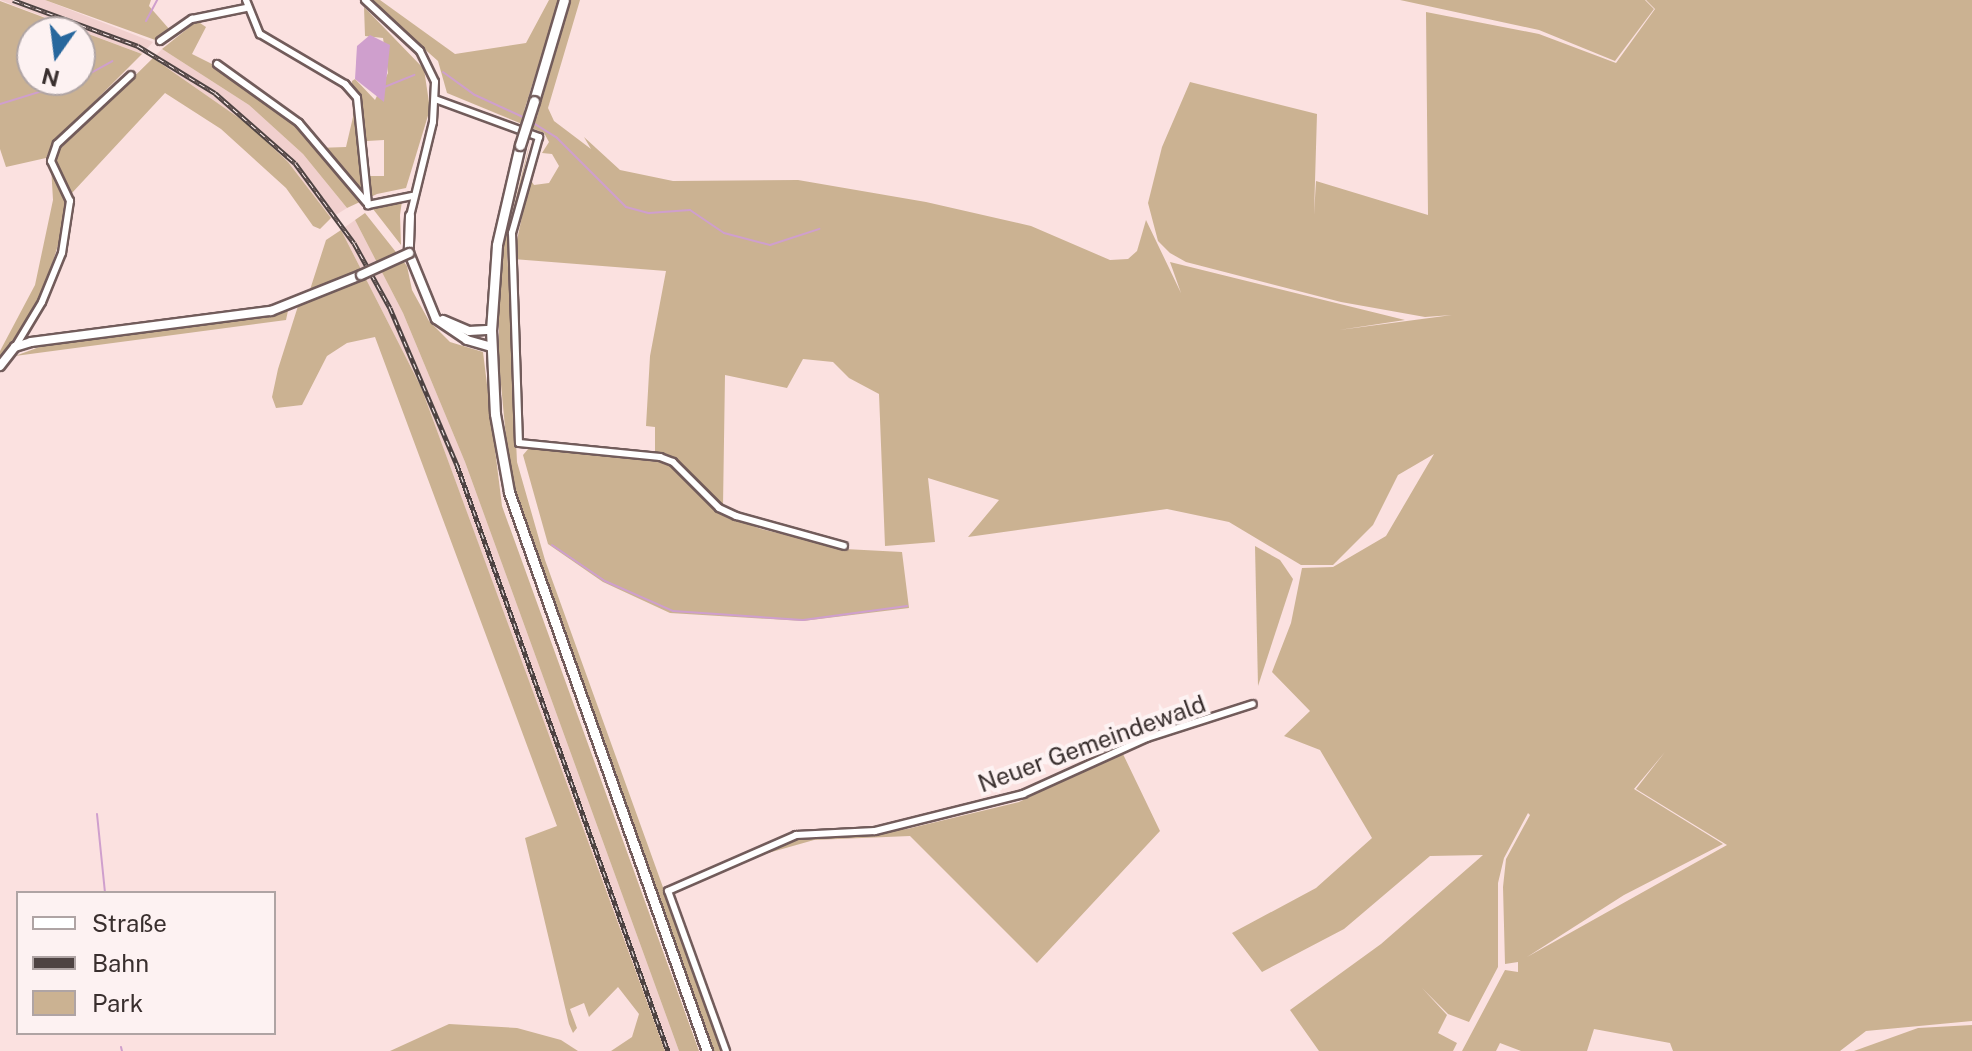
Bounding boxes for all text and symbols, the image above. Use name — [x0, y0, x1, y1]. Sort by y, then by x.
north arrow — [16, 16, 96, 96]
text: N — [39, 63, 62, 92]
street label: Neuer Gemeindewald — [974, 689, 1210, 799]
legend — [16, 891, 276, 1035]
text: Straße — [92, 909, 167, 937]
text: Bahn — [92, 949, 149, 977]
text: Park — [92, 989, 143, 1017]

